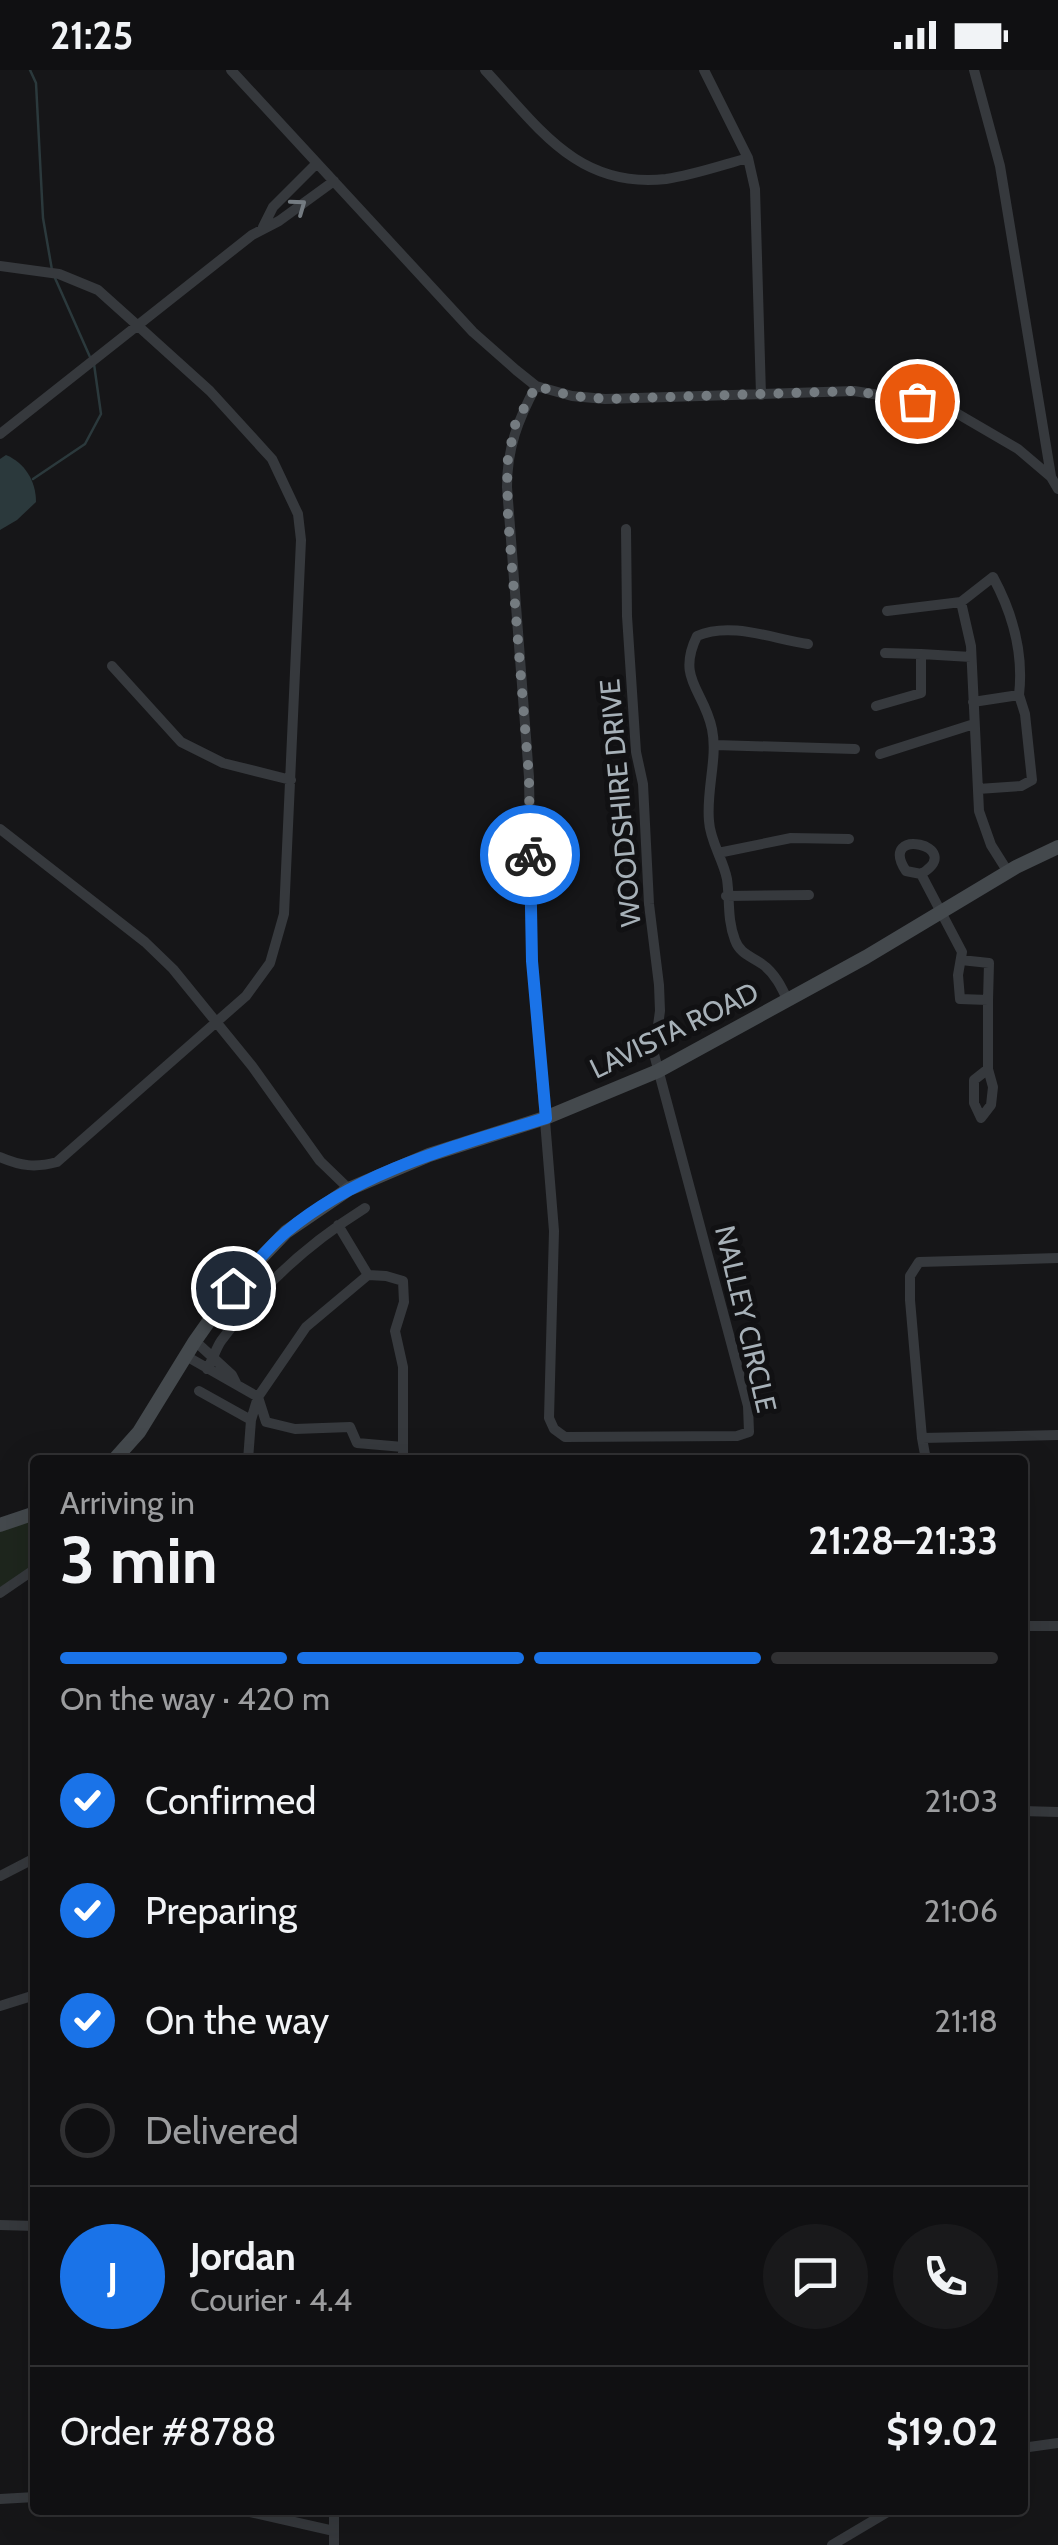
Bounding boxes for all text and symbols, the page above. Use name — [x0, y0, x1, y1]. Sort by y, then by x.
text: 21:25 — [50, 12, 133, 59]
one-way arrow — [288, 201, 306, 218]
pin — [875, 359, 960, 444]
icon: bag — [890, 374, 945, 429]
street label: WOODSHIRE DRIVE — [592, 678, 648, 928]
courier — [480, 805, 580, 905]
icon: bike — [503, 828, 558, 883]
street label: LAVISTA ROAD — [584, 975, 764, 1085]
street label: NALLEY CIRCLE — [708, 1222, 784, 1416]
pin — [191, 1246, 276, 1331]
icon: home — [206, 1261, 261, 1316]
text: Arriving in — [60, 1483, 195, 1522]
text: 21:28–21:33 — [808, 1517, 998, 1564]
text: 3 min — [60, 1520, 218, 1599]
text: On the way · 420 m — [60, 1679, 330, 1718]
icon: check — [60, 1773, 115, 1828]
text: Confirmed — [145, 1777, 316, 1824]
text: 21:03 — [924, 1781, 998, 1820]
icon: check — [60, 1883, 115, 1938]
text: Preparing — [145, 1887, 297, 1934]
text: 21:06 — [924, 1891, 998, 1930]
icon: check — [60, 1993, 115, 2048]
text: On the way — [145, 1997, 329, 2044]
text: 21:18 — [934, 2001, 998, 2040]
text: Delivered — [145, 2107, 299, 2154]
button: chat — [763, 2224, 868, 2329]
button: phone — [893, 2224, 998, 2329]
text: Jordan — [190, 2233, 296, 2280]
text: J — [107, 2253, 118, 2300]
text: Courier · 4.4 — [190, 2280, 352, 2319]
text: Order #8788 — [60, 2408, 277, 2455]
text: $19.02 — [886, 2408, 998, 2455]

